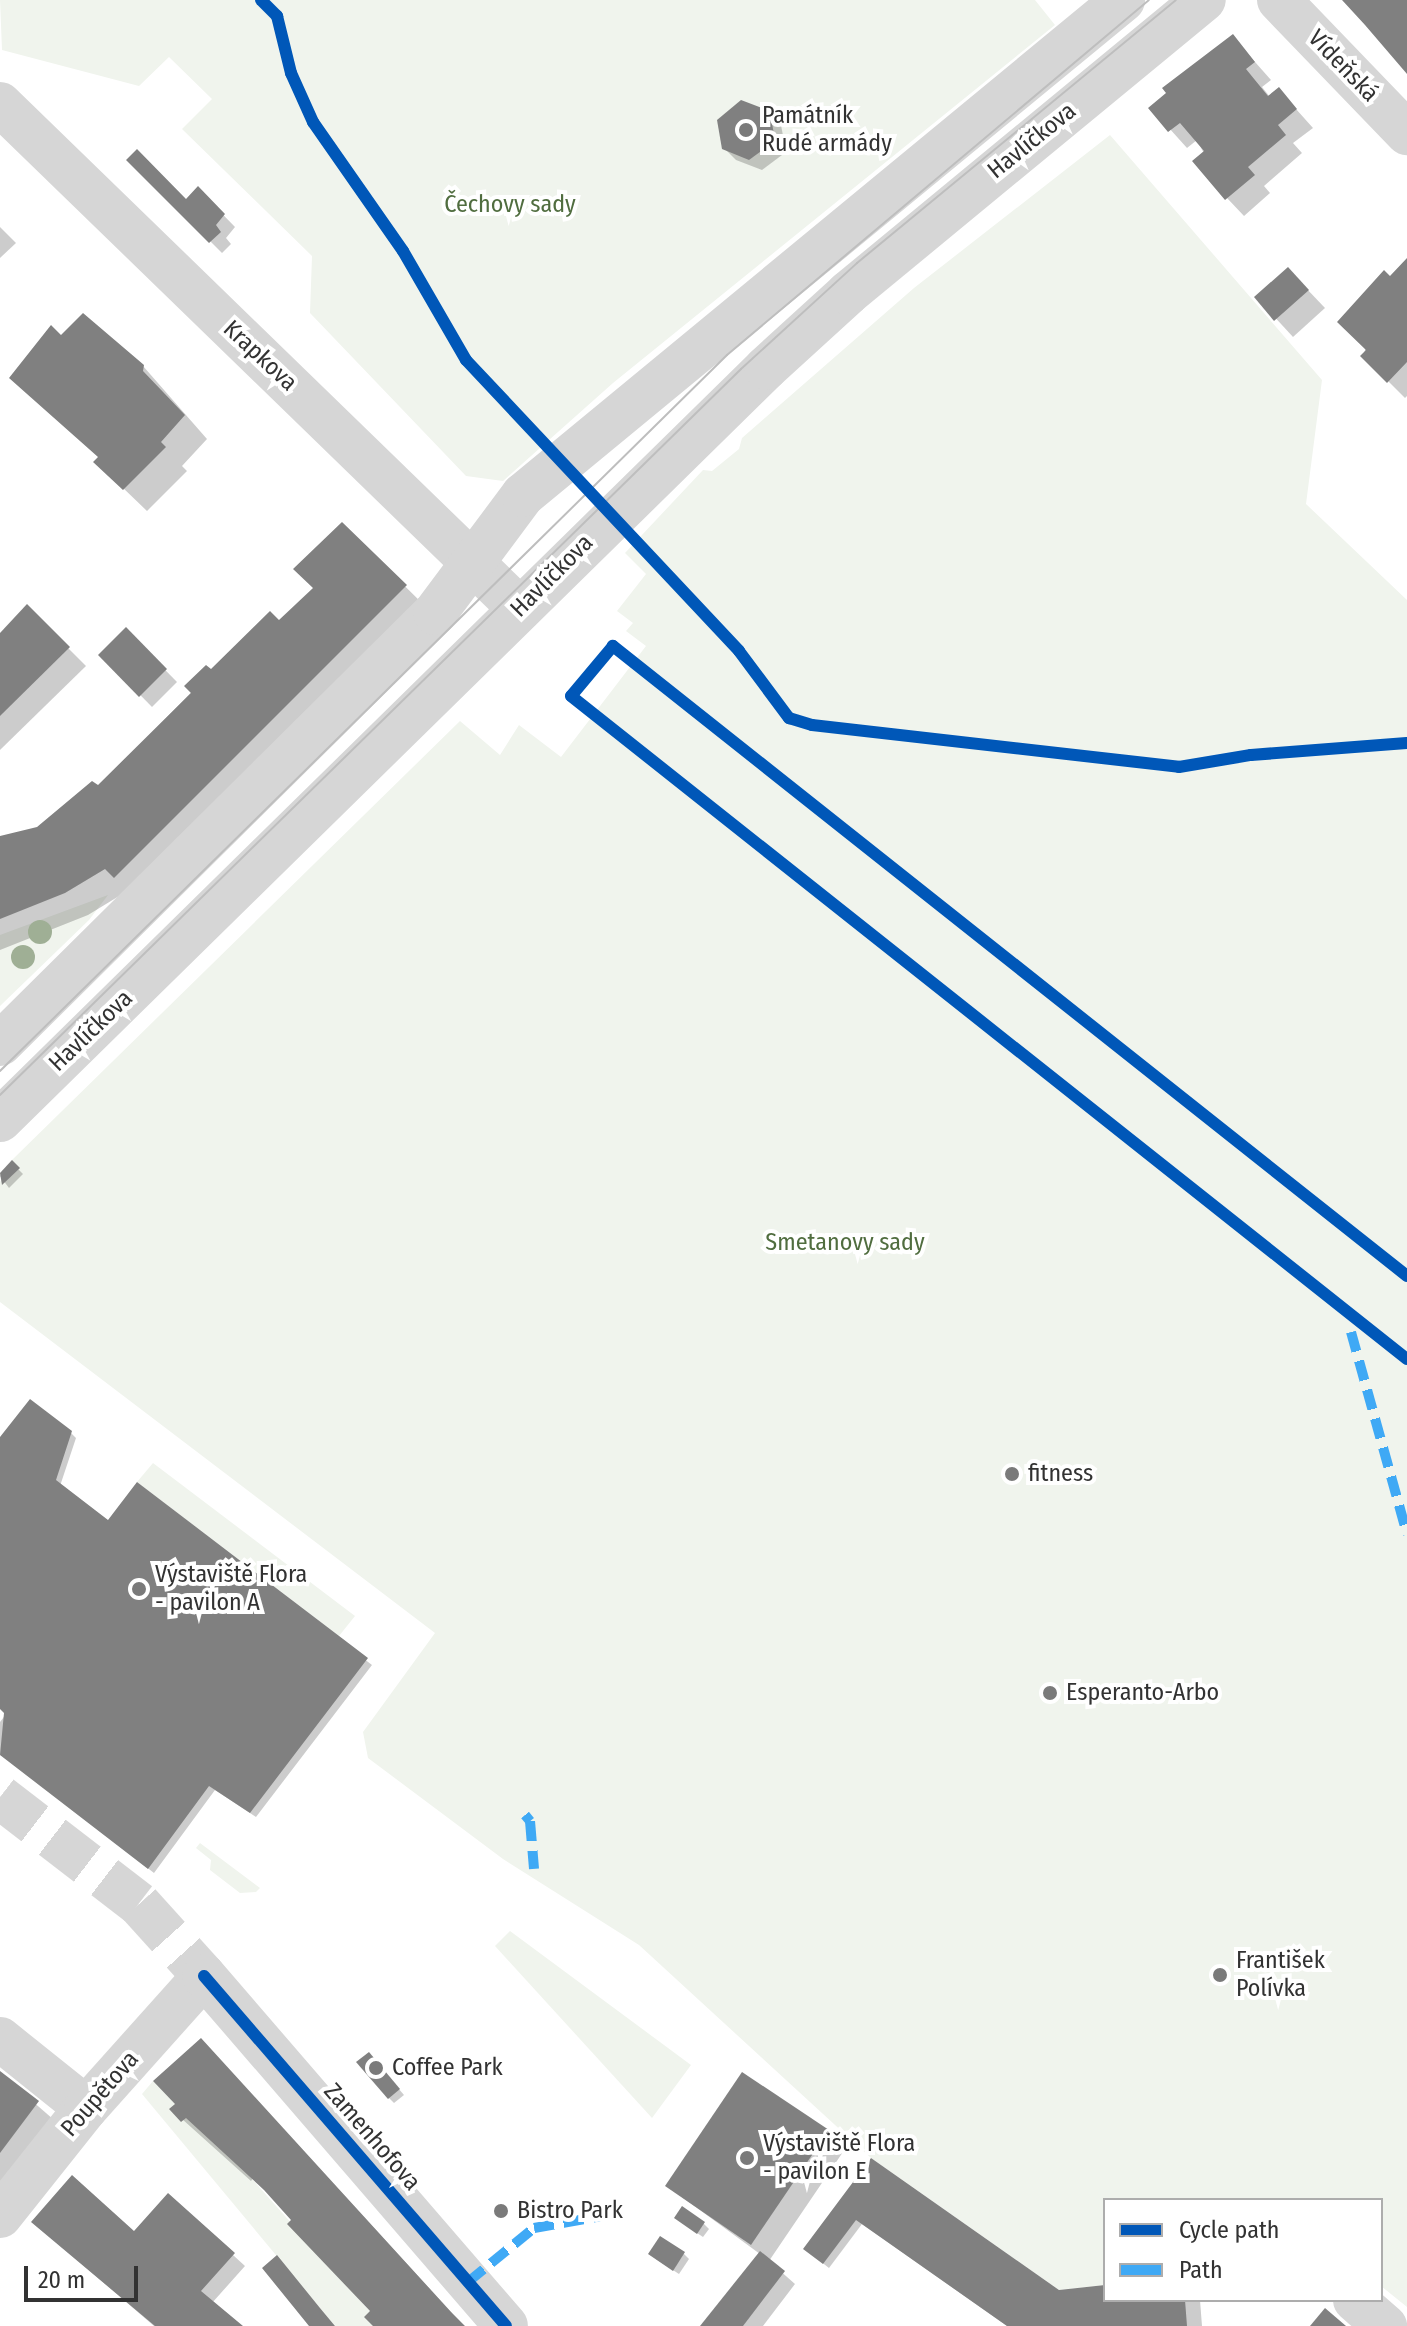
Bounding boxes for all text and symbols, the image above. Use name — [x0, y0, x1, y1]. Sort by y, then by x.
street label: Vídeňská — [1302, 24, 1384, 108]
street label: Havlíčkova — [982, 97, 1082, 185]
place label: Památník Rudé armády — [762, 102, 892, 158]
marker: Památník Rudé armády — [737, 121, 755, 139]
park label: Čechovy sady — [444, 191, 576, 219]
street label: Krapkova — [217, 315, 303, 397]
street label: Havlíčkova — [505, 529, 599, 623]
street label: Havlíčkova — [43, 984, 139, 1078]
park label: Smetanovy sady — [765, 1229, 925, 1257]
place label: fitness — [1028, 1460, 1093, 1488]
marker: fitness — [1003, 1465, 1021, 1483]
place label: Výstaviště Flora - pavilon A — [155, 1561, 307, 1617]
marker: Výstaviště Flora - pavilon A — [130, 1580, 148, 1598]
place label: Esperanto-Arbo — [1066, 1679, 1219, 1707]
marker: Esperanto-Arbo — [1041, 1684, 1059, 1702]
place label: František Polívka — [1236, 1947, 1325, 2003]
marker: František Polívka — [1211, 1966, 1229, 1984]
street label: Poupětova — [55, 2045, 145, 2143]
place label: Coffee Park — [392, 2054, 503, 2082]
marker: Coffee Park — [367, 2059, 385, 2077]
street label: Zamenhofova — [318, 2077, 426, 2197]
place label: Výstaviště Flora - pavilon E — [763, 2130, 915, 2186]
marker: Výstaviště Flora - pavilon E — [738, 2149, 756, 2167]
place label: Bistro Park — [517, 2197, 623, 2225]
legend — [1103, 2198, 1383, 2302]
marker: Bistro Park — [492, 2202, 510, 2220]
text: Cycle path — [1179, 2216, 1279, 2244]
scale bar — [28, 2250, 142, 2300]
text: Path — [1179, 2256, 1223, 2284]
text: 20 m — [38, 2266, 85, 2294]

